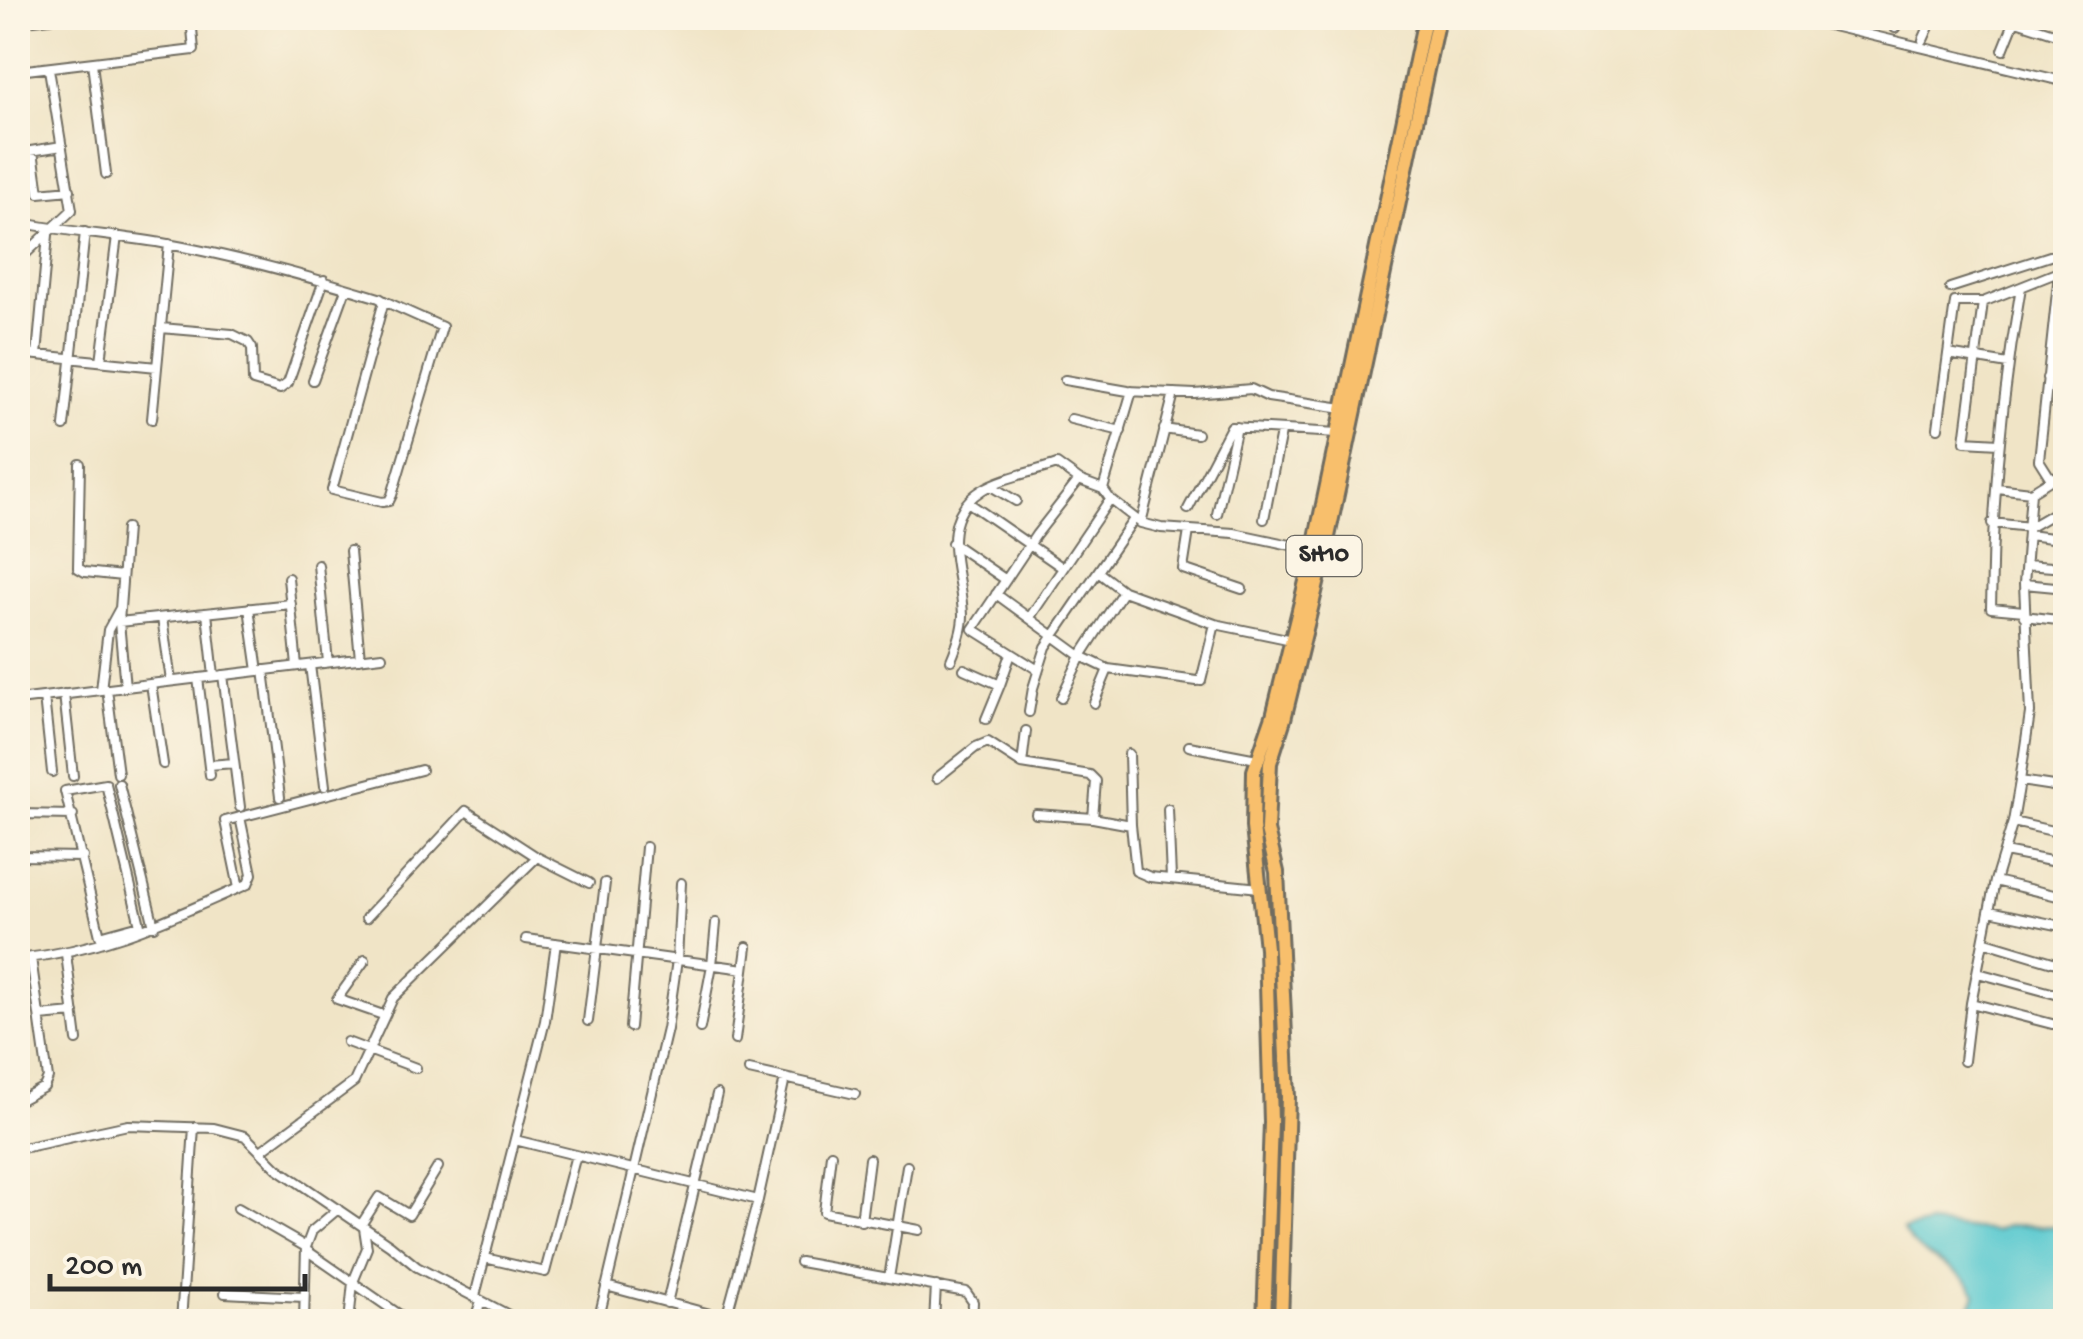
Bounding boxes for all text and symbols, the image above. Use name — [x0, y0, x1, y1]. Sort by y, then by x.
road number: SH10 — [1286, 536, 1362, 576]
scale bar — [50, 1229, 305, 1291]
text: 200 m — [65, 1251, 142, 1286]

